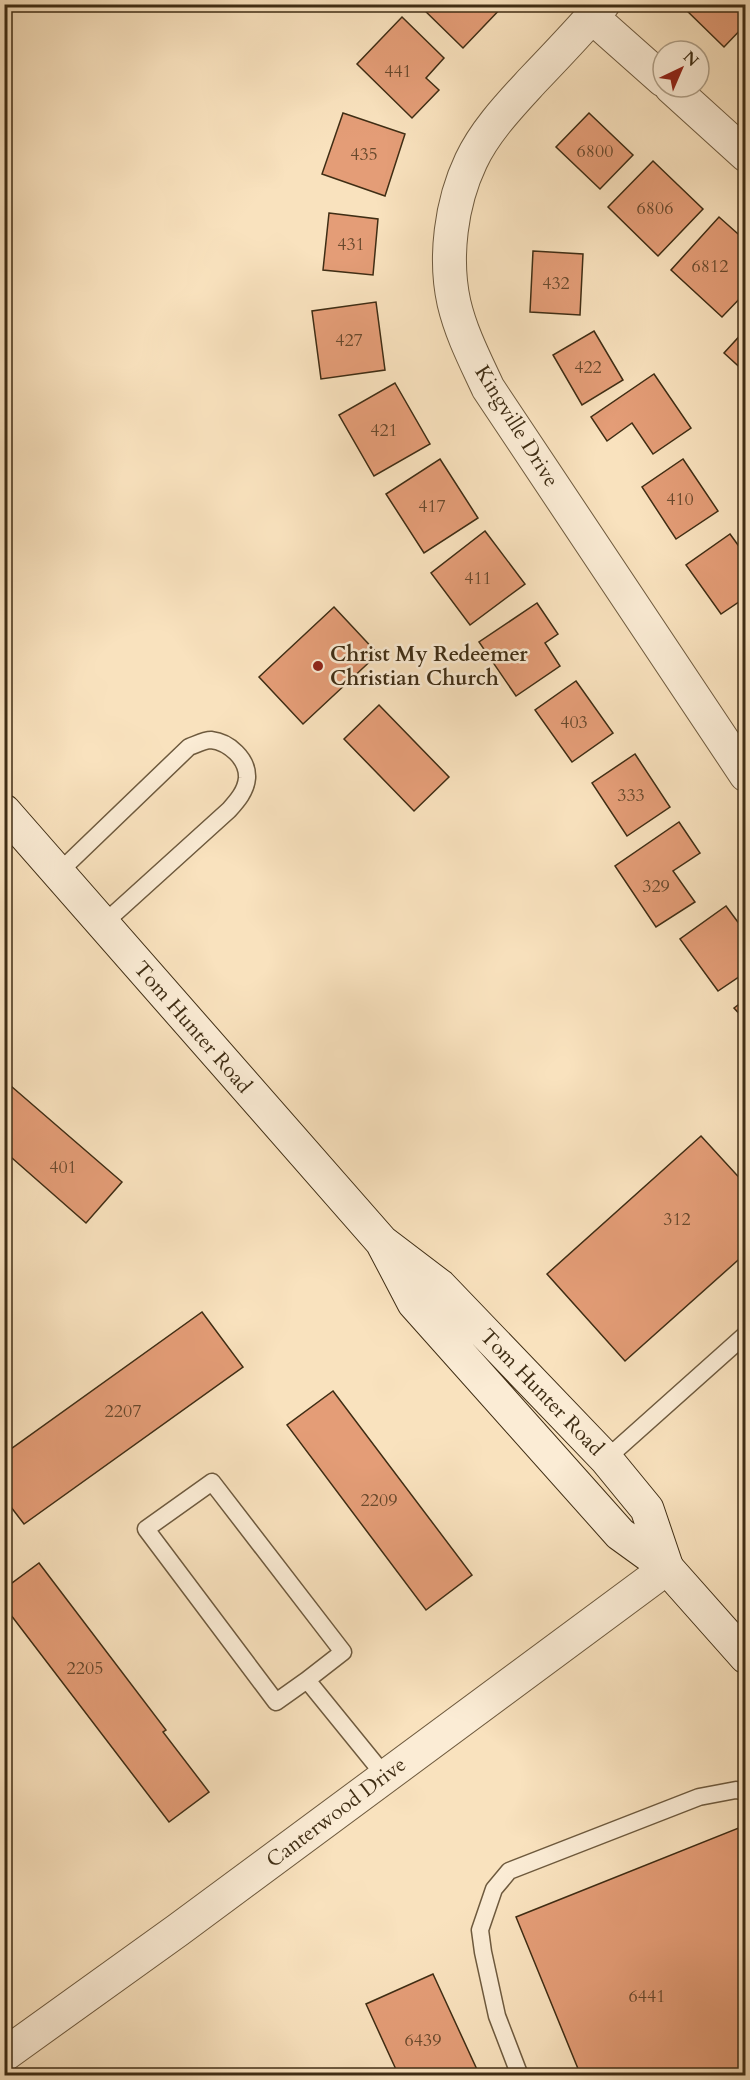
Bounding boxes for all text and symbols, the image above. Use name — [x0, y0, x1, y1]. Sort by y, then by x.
north arrow — [651, 39, 711, 99]
text: N — [678, 46, 703, 72]
house number: 441 — [384, 59, 412, 84]
house number: 6800 — [577, 139, 613, 164]
house number: 435 — [350, 142, 378, 167]
house number: 6806 — [637, 196, 673, 221]
house number: 431 — [337, 232, 365, 257]
house number: 6812 — [692, 254, 728, 279]
house number: 432 — [542, 271, 570, 296]
house number: 427 — [335, 328, 363, 353]
house number: 422 — [574, 355, 602, 380]
street label: Kingville Drive — [468, 360, 566, 493]
house number: 421 — [370, 418, 398, 443]
house number: 410 — [666, 487, 694, 512]
house number: 417 — [418, 494, 446, 519]
house number: 411 — [464, 566, 492, 591]
place label: Christ My Redeemer Christian Church — [330, 640, 528, 693]
marker: Christ My Redeemer Christian Church — [311, 659, 325, 673]
house number: 403 — [560, 710, 588, 735]
house number: 333 — [617, 783, 645, 808]
house number: 329 — [642, 874, 670, 899]
street label: Tom Hunter Road — [127, 955, 258, 1100]
house number: 401 — [49, 1155, 77, 1180]
house number: 312 — [663, 1207, 691, 1232]
street label: Tom Hunter Road — [473, 1322, 610, 1462]
house number: 2207 — [105, 1399, 141, 1424]
house number: 2209 — [361, 1488, 397, 1513]
house number: 2205 — [67, 1656, 103, 1681]
street label: Canterwood Drive — [260, 1750, 412, 1875]
house number: 6441 — [629, 1984, 665, 2009]
house number: 6439 — [405, 2028, 441, 2053]

